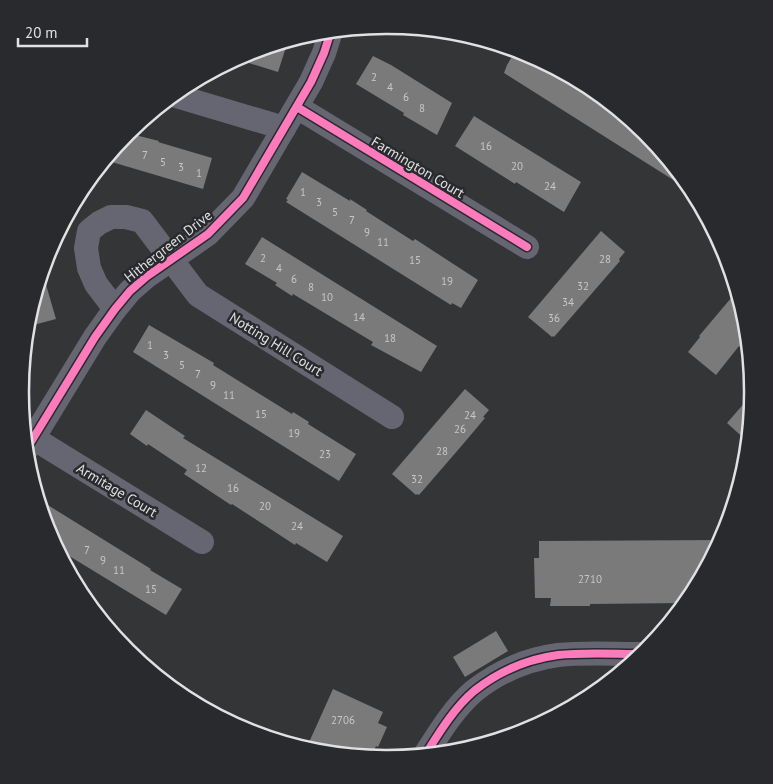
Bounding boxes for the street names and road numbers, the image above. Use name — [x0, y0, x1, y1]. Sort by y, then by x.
street label: Farmington Court — [368, 132, 468, 202]
street label: Hithergreen Drive — [120, 206, 216, 286]
street label: Notting Hill Court — [226, 308, 326, 380]
street label: Armitage Court — [74, 459, 161, 521]

